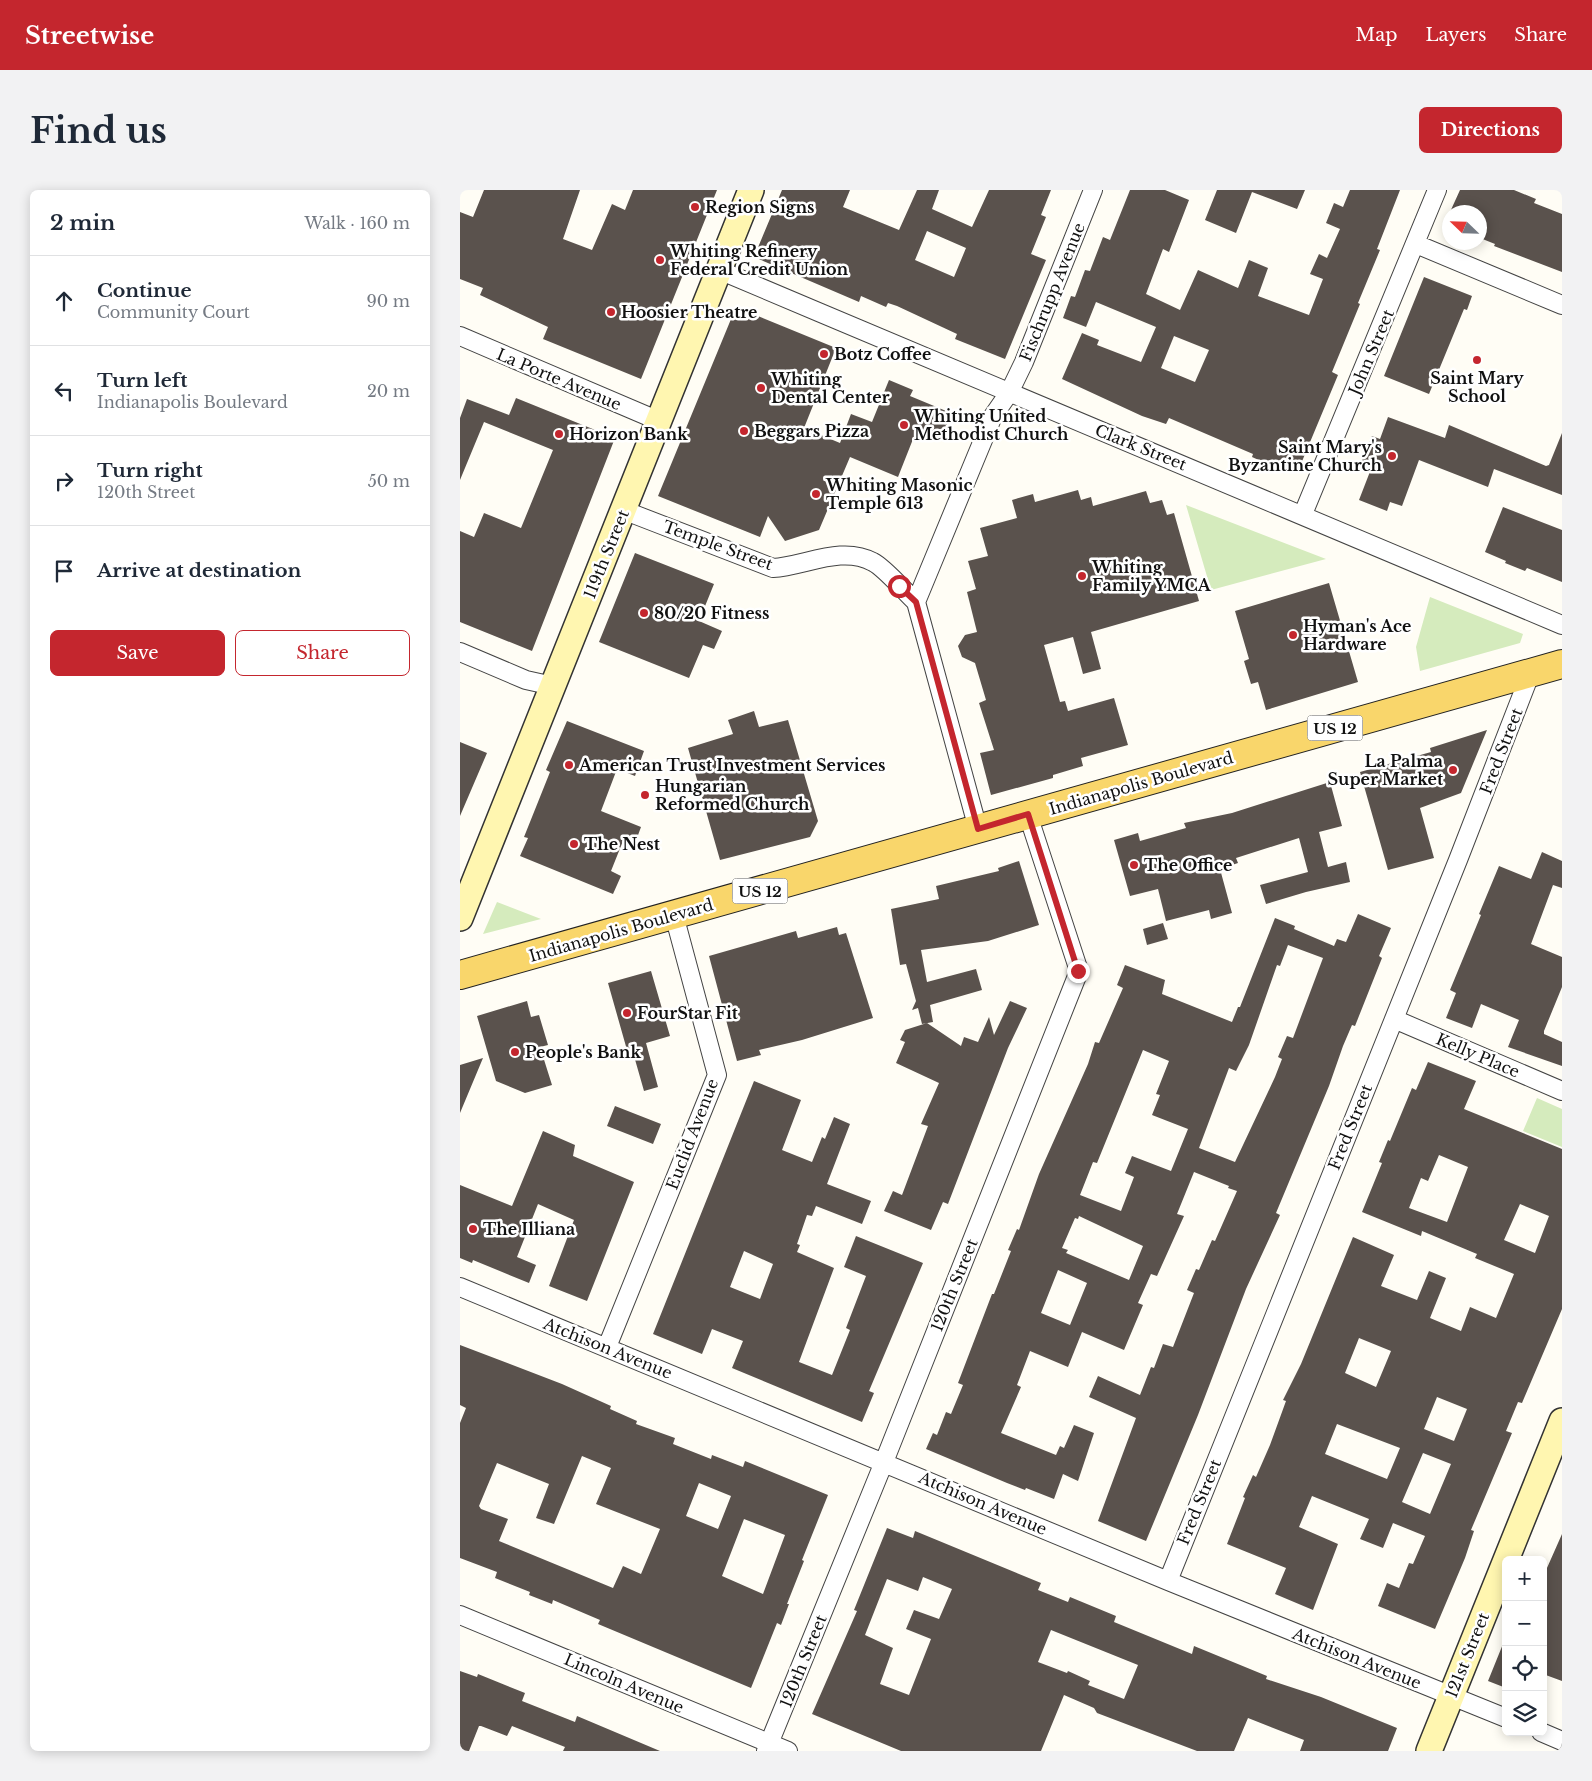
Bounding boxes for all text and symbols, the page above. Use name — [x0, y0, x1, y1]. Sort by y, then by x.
text: Streetwise — [25, 21, 154, 50]
text: Map — [1356, 24, 1397, 46]
text: Layers — [1425, 24, 1486, 46]
text: Share — [1514, 24, 1567, 46]
button: Directions — [1419, 107, 1562, 153]
text: Find us — [30, 109, 167, 152]
place label: Region Signs — [705, 197, 815, 217]
marker: Region Signs — [689, 201, 701, 213]
north arrow — [1442, 205, 1487, 250]
text: 2 min — [50, 210, 115, 236]
text: Walk · 160 m — [305, 213, 410, 233]
street label: Fischrupp Avenue — [1015, 220, 1089, 364]
place label: Whiting Refinery Federal Credit Union — [669, 241, 849, 279]
marker: Whiting Refinery Federal Credit Union — [654, 254, 666, 266]
text: Continue — [97, 279, 192, 302]
icon: ahead — [50, 287, 78, 315]
text: 90 m — [367, 291, 410, 311]
text: Community Court — [97, 302, 250, 322]
place label: Hoosier Theatre — [621, 302, 757, 322]
marker: Hoosier Theatre — [605, 306, 617, 318]
street label: John Street — [1343, 306, 1398, 400]
street label: La Porte Avenue — [494, 344, 624, 414]
place label: Botz Coffee — [834, 344, 931, 364]
marker: Botz Coffee — [818, 348, 830, 360]
marker: Saint Mary School — [1471, 354, 1483, 366]
place label: Saint Mary School — [1430, 368, 1524, 406]
text: Turn left — [97, 369, 188, 392]
place label: Whiting Dental Center — [770, 369, 890, 407]
icon: left — [50, 377, 78, 405]
text: 20 m — [367, 381, 410, 401]
marker: Whiting Dental Center — [755, 382, 767, 394]
text: Indianapolis Boulevard — [97, 392, 288, 412]
place label: Whiting United Methodist Church — [913, 406, 1069, 444]
marker: Whiting United Methodist Church — [898, 419, 910, 431]
street label: Clark Street — [1092, 420, 1190, 474]
place label: Beggars Pizza — [754, 421, 869, 441]
place label: Horizon Bank — [569, 424, 688, 444]
marker: Beggars Pizza — [738, 425, 750, 437]
marker: Horizon Bank — [553, 428, 565, 440]
place label: Saint Mary's Byzantine Church — [1228, 437, 1383, 475]
marker: Saint Mary's Byzantine Church — [1386, 450, 1398, 462]
text: Turn right — [97, 459, 203, 482]
icon: right — [50, 467, 78, 495]
text: 50 m — [368, 471, 410, 491]
place label: Whiting Masonic Temple 613 — [825, 475, 973, 513]
text: 120th Street — [97, 482, 195, 502]
marker: Whiting Masonic Temple 613 — [810, 488, 822, 500]
street label: 119th Street — [579, 507, 633, 601]
street label: Temple Street — [660, 516, 776, 574]
icon: arrive — [50, 557, 78, 585]
place label: Whiting Family YMCA — [1091, 557, 1212, 595]
text: Arrive at destination — [97, 559, 301, 582]
marker: Whiting Family YMCA — [1076, 570, 1088, 582]
route start — [888, 575, 911, 598]
place label: 80/20 Fitness — [654, 603, 769, 623]
marker: 80/20 Fitness — [638, 607, 650, 619]
place label: Hyman's Ace Hardware — [1303, 616, 1411, 654]
marker: Hyman's Ace Hardware — [1287, 629, 1299, 641]
button: Save — [50, 630, 225, 676]
button: Share — [235, 630, 410, 676]
street label: Fred Street — [1475, 705, 1527, 797]
road number: US 12 — [1308, 716, 1362, 740]
street label: Indianapolis Boulevard — [1047, 747, 1236, 819]
place label: La Palma Super Market — [1328, 751, 1444, 789]
place label: American Trust Investment Services — [578, 755, 885, 775]
marker: American Trust Investment Services — [563, 759, 575, 771]
marker: La Palma Super Market — [1447, 764, 1459, 776]
place label: Hungarian Reformed Church — [655, 776, 810, 814]
marker: Hungarian Reformed Church — [639, 789, 651, 801]
place label: The Nest — [584, 834, 661, 854]
marker: The Nest — [568, 838, 580, 850]
place label: The Office — [1144, 855, 1232, 875]
marker: The Office — [1128, 859, 1140, 871]
road number: US 12 — [732, 878, 788, 904]
street label: Indianapolis Boulevard — [527, 894, 716, 966]
route end — [1067, 960, 1090, 983]
place label: FourStar Fit — [637, 1003, 739, 1023]
marker: FourStar Fit — [621, 1007, 633, 1019]
street label: Kelly Place — [1433, 1028, 1523, 1082]
place label: People's Bank — [525, 1042, 641, 1062]
marker: People's Bank — [509, 1046, 521, 1058]
street label: Euclid Avenue — [662, 1076, 722, 1192]
street label: Fred Street — [1324, 1081, 1376, 1173]
place label: The Illiana — [483, 1219, 575, 1239]
marker: The Illiana — [467, 1223, 479, 1235]
street label: 120th Street — [926, 1236, 982, 1334]
street label: Atchison Avenue — [540, 1313, 675, 1383]
street label: Fred Street — [1173, 1456, 1225, 1548]
street label: Atchison Avenue — [915, 1467, 1050, 1539]
map controls — [1502, 1556, 1547, 1736]
button: + — [1502, 1556, 1547, 1601]
button: − — [1502, 1601, 1547, 1646]
street label: 121st Street — [1441, 1609, 1493, 1701]
street label: 120th Street — [775, 1612, 831, 1710]
street label: Atchison Avenue — [1289, 1623, 1424, 1693]
button: locate — [1502, 1646, 1547, 1691]
street label: Lincoln Avenue — [561, 1649, 687, 1717]
button: layers — [1502, 1691, 1547, 1736]

